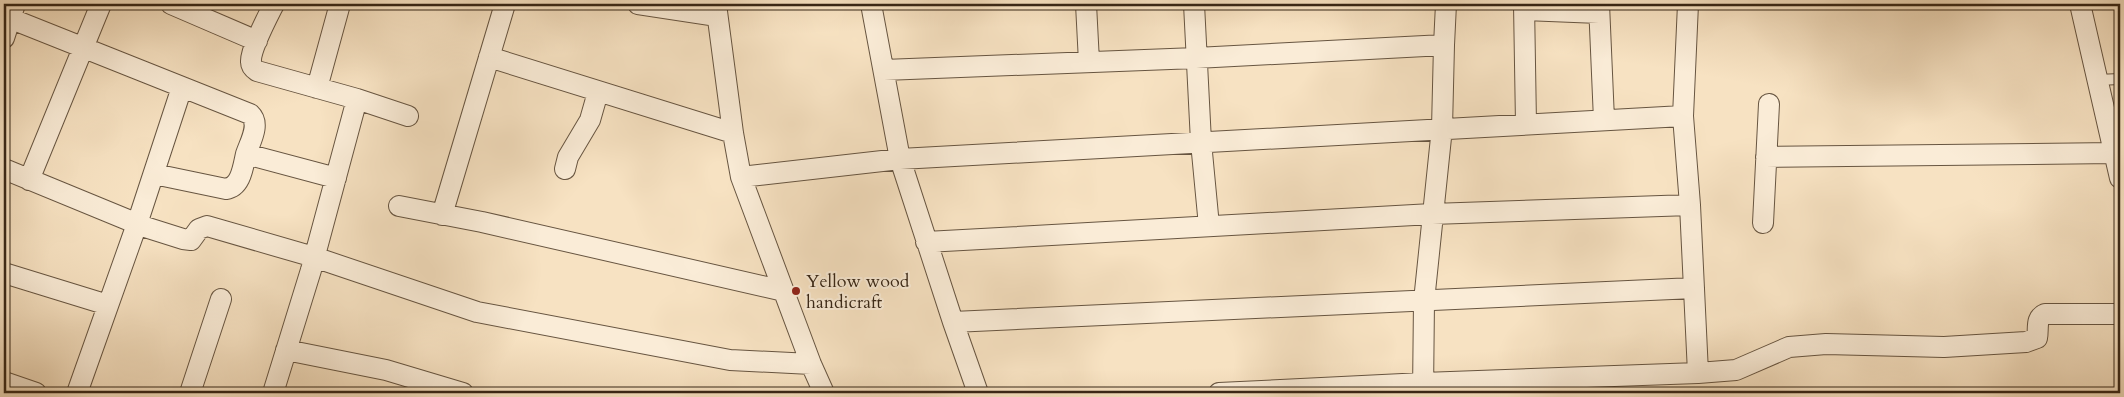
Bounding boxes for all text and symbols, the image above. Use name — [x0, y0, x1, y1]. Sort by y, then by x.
place label: Yellow wood handicraft — [806, 269, 910, 315]
marker: Yellow wood handicraft — [790, 285, 802, 297]

